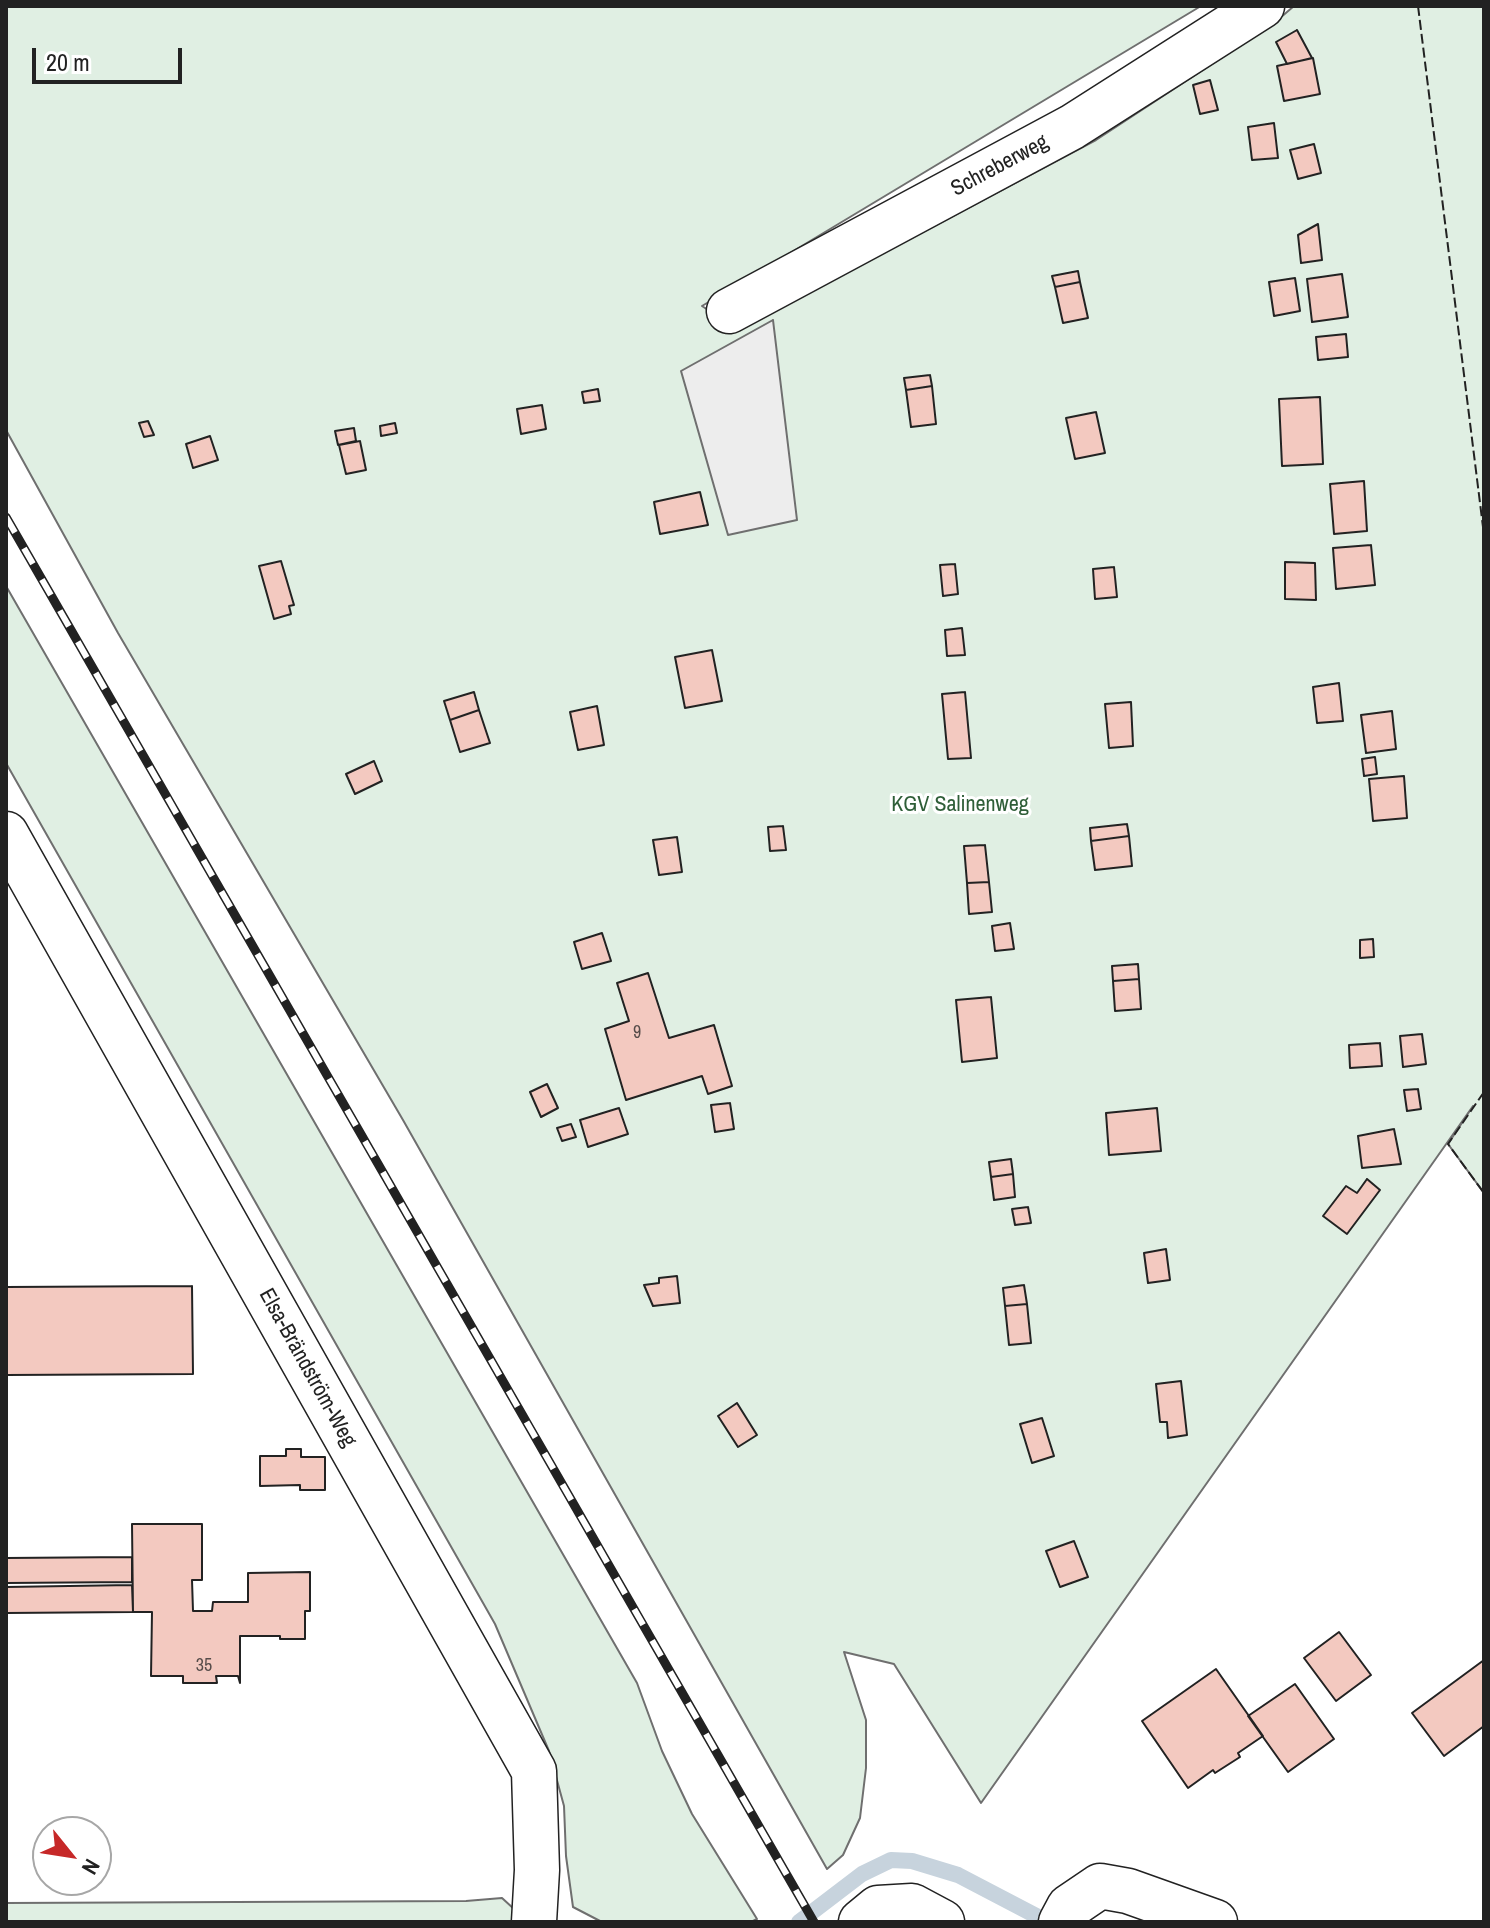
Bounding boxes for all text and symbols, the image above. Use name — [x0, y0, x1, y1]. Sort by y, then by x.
scale bar — [36, 32, 186, 82]
text: 20 m — [46, 46, 90, 78]
street label: Schreberweg — [947, 129, 1053, 203]
park label: KGV Salinenweg — [891, 792, 1029, 818]
house number: 9 — [633, 1022, 641, 1044]
street label: Elsa-Brändström-Weg — [253, 1284, 361, 1452]
house number: 35 — [196, 1655, 212, 1677]
north arrow — [32, 1816, 112, 1896]
text: N — [75, 1854, 107, 1880]

